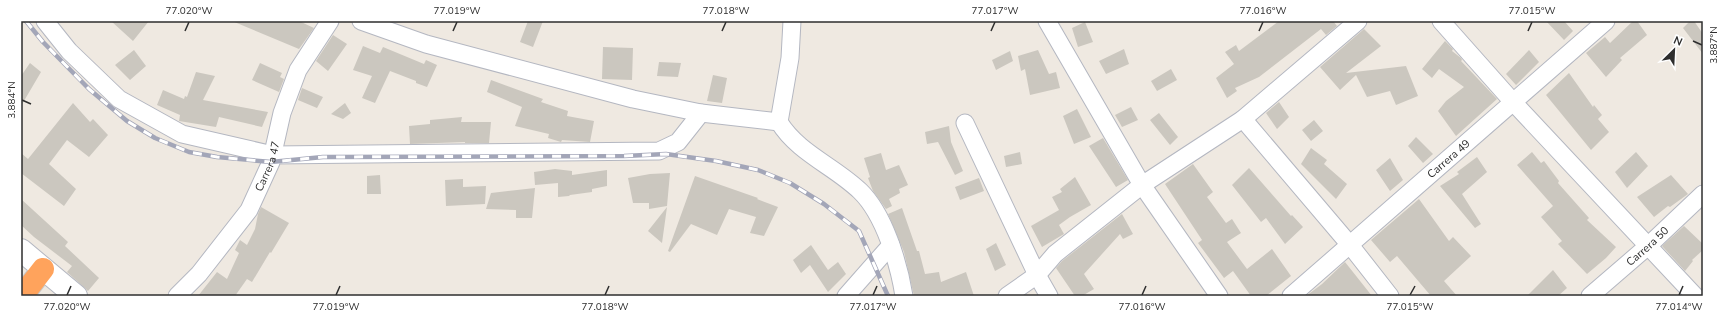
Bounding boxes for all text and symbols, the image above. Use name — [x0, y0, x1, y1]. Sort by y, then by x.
text: 77.020°W — [165, 4, 213, 18]
text: 77.019°W — [433, 4, 481, 18]
text: 77.018°W — [702, 4, 750, 18]
text: 77.017°W — [971, 4, 1019, 18]
text: 77.016°W — [1239, 4, 1287, 18]
text: 77.015°W — [1508, 4, 1556, 18]
text: 3.887°N — [1707, 26, 1721, 64]
north arrow — [1654, 30, 1694, 70]
text: N — [1671, 33, 1685, 50]
text: 3.884°N — [5, 81, 19, 119]
street label: Carrera 49 — [1424, 136, 1473, 182]
street label: Carrera 47 — [252, 140, 283, 194]
street label: Carrera 50 — [1623, 223, 1672, 270]
text: 77.020°W — [43, 300, 91, 314]
text: 77.019°W — [312, 300, 360, 314]
text: 77.018°W — [581, 300, 629, 314]
text: 77.017°W — [849, 300, 897, 314]
text: 77.016°W — [1118, 300, 1166, 314]
text: 77.015°W — [1386, 300, 1434, 314]
text: 77.014°W — [1655, 300, 1703, 314]

